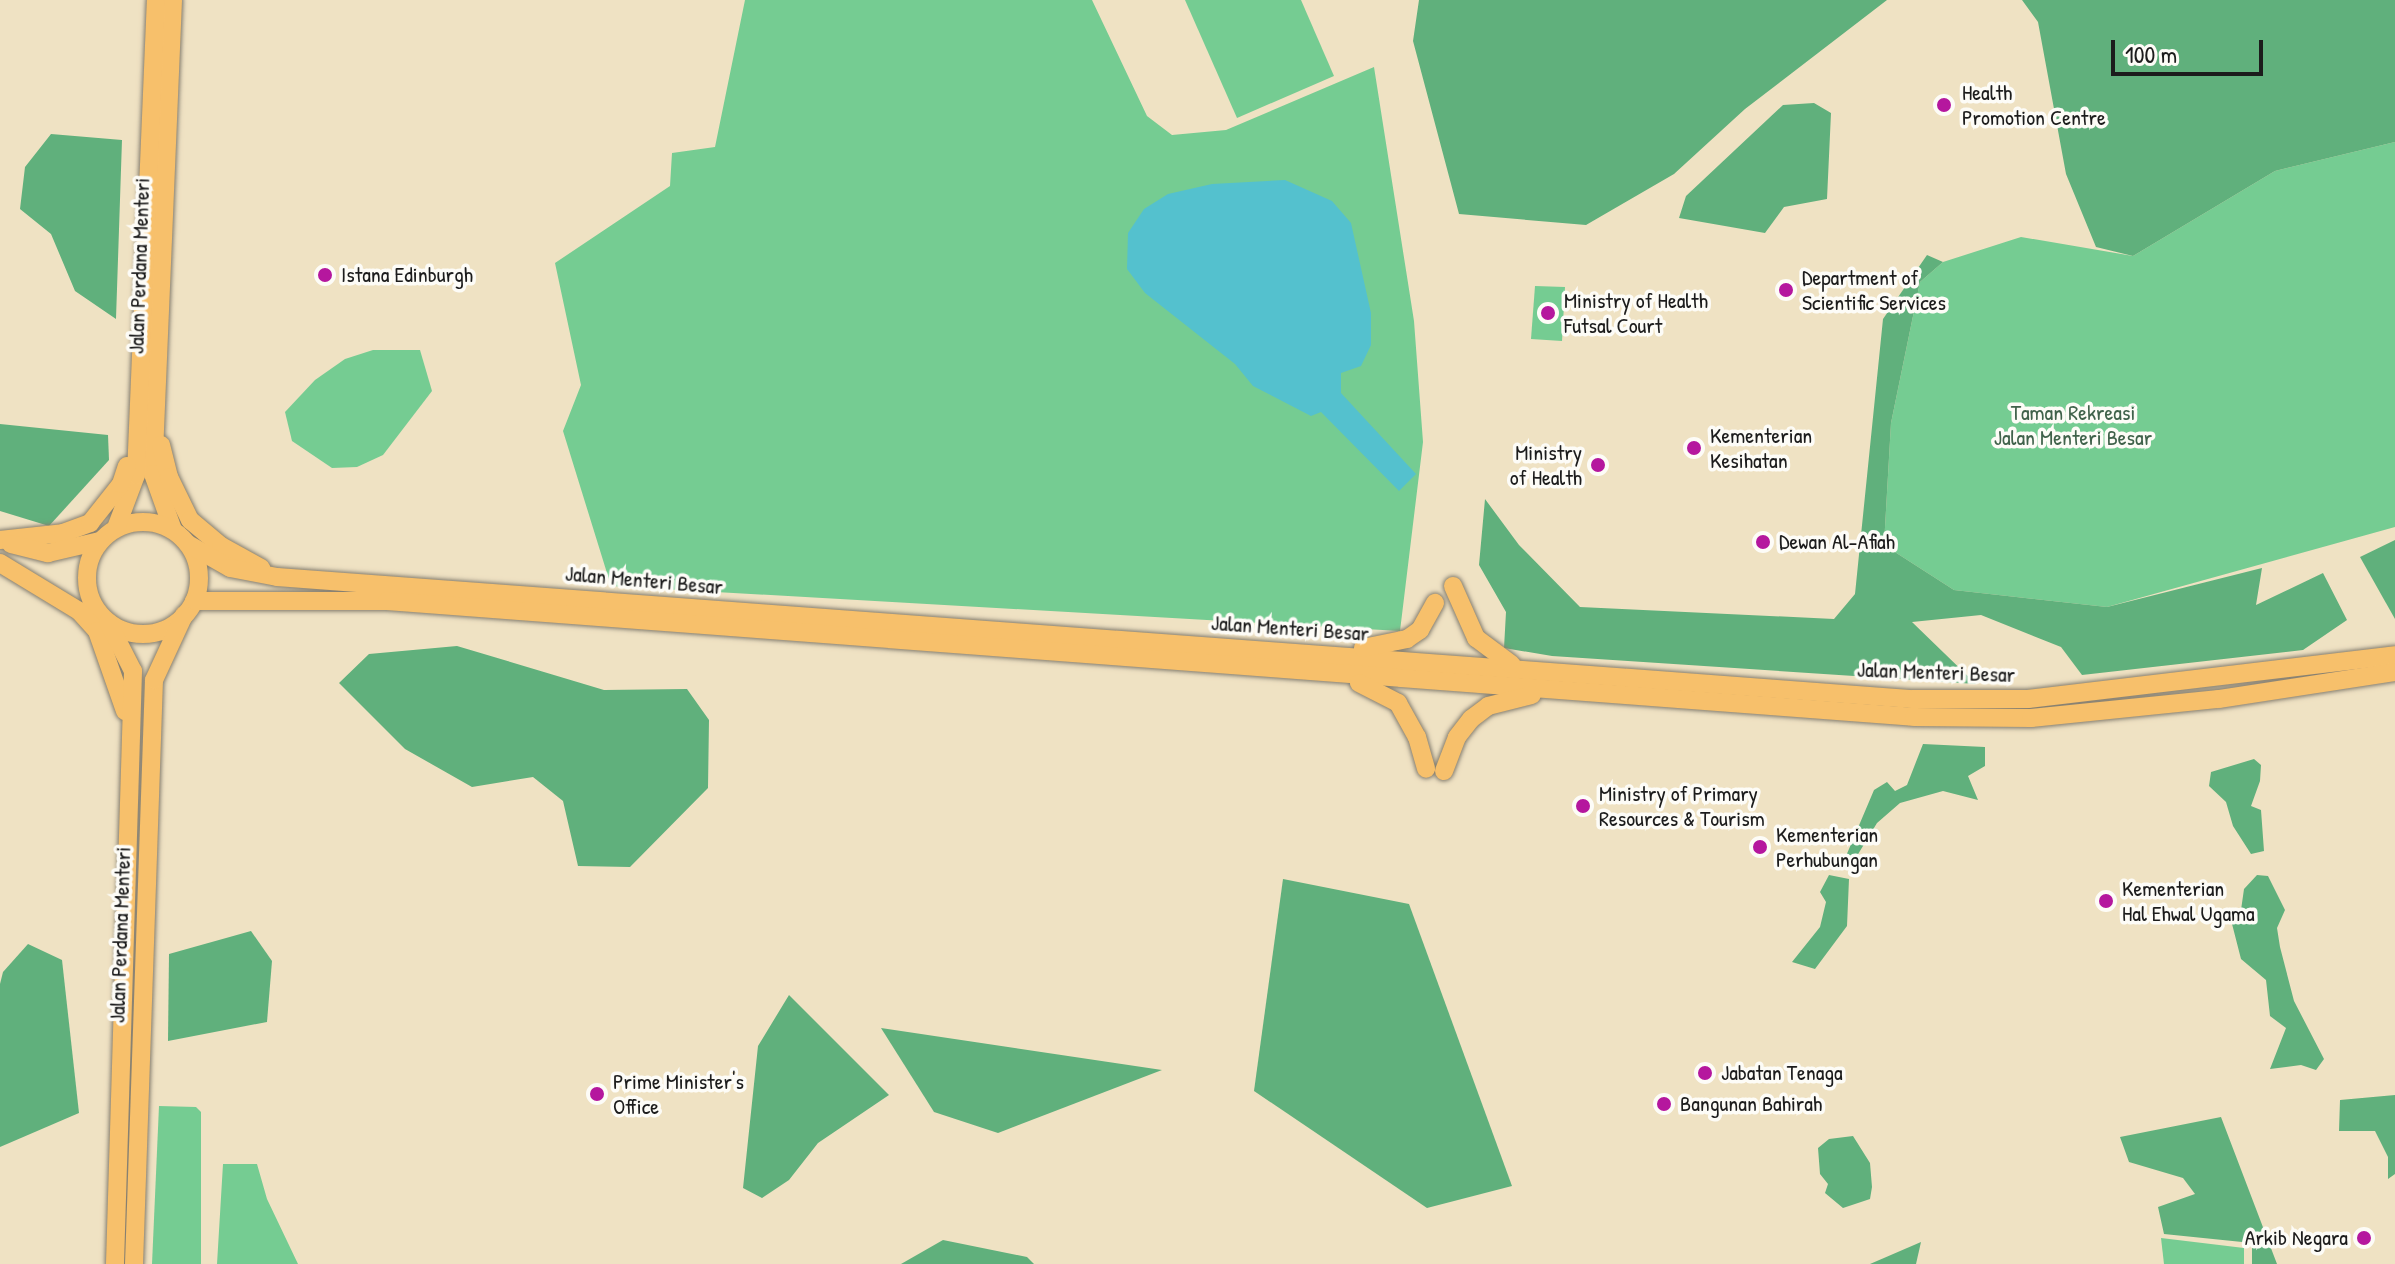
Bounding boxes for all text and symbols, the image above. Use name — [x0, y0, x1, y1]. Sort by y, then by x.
scale bar — [2115, 24, 2267, 74]
text: 100 m — [2125, 38, 2177, 70]
place label: Health Promotion Centre — [1962, 79, 2106, 130]
marker: Health Promotion Centre — [1933, 94, 1955, 116]
street label: Jalan Perdana Menteri — [123, 177, 155, 355]
place label: Istana Edinburgh — [341, 262, 473, 288]
place label: Department of Scientific Services — [1802, 264, 1946, 316]
marker: Istana Edinburgh — [316, 266, 334, 284]
marker: Department of Scientific Services — [1777, 281, 1795, 299]
place label: Ministry of Health Futsal Court — [1564, 287, 1708, 338]
marker: Ministry of Health Futsal Court — [1539, 304, 1557, 322]
park label: Taman Rekreasi Jalan Menteri Besar — [1994, 399, 2152, 450]
place label: Kementerian Kesihatan — [1710, 422, 1812, 474]
place label: Ministry of Health — [1510, 439, 1582, 490]
marker: Kementerian Kesihatan — [1685, 439, 1703, 457]
marker: Ministry of Health — [1589, 456, 1607, 474]
place label: Dewan Al-Afiah — [1779, 529, 1895, 555]
marker: Dewan Al-Afiah — [1754, 533, 1772, 551]
street label: Jalan Menteri Besar — [564, 560, 724, 600]
street label: Jalan Menteri Besar — [1210, 609, 1370, 647]
street label: Jalan Menteri Besar — [1856, 656, 2016, 688]
place label: Ministry of Primary Resources & Tourism — [1599, 780, 1765, 832]
marker: Ministry of Primary Resources & Tourism — [1574, 797, 1592, 815]
place label: Kementerian Perhubungan — [1776, 821, 1878, 872]
marker: Kementerian Perhubungan — [1751, 838, 1769, 856]
street label: Jalan Perdana Menteri — [104, 846, 136, 1024]
place label: Kementerian Hal Ehwal Ugama — [2122, 875, 2255, 926]
marker: Kementerian Hal Ehwal Ugama — [2097, 892, 2115, 910]
place label: Jabatan Tenaga — [1721, 1060, 1843, 1086]
marker: Jabatan Tenaga — [1696, 1064, 1714, 1082]
place label: Prime Minister's Office — [613, 1068, 744, 1120]
marker: Prime Minister's Office — [588, 1085, 606, 1103]
place label: Bangunan Bahirah — [1680, 1091, 1822, 1117]
marker: Bangunan Bahirah — [1655, 1095, 1673, 1113]
place label: Arkib Negara — [2245, 1225, 2348, 1251]
marker: Arkib Negara — [2355, 1229, 2373, 1247]

